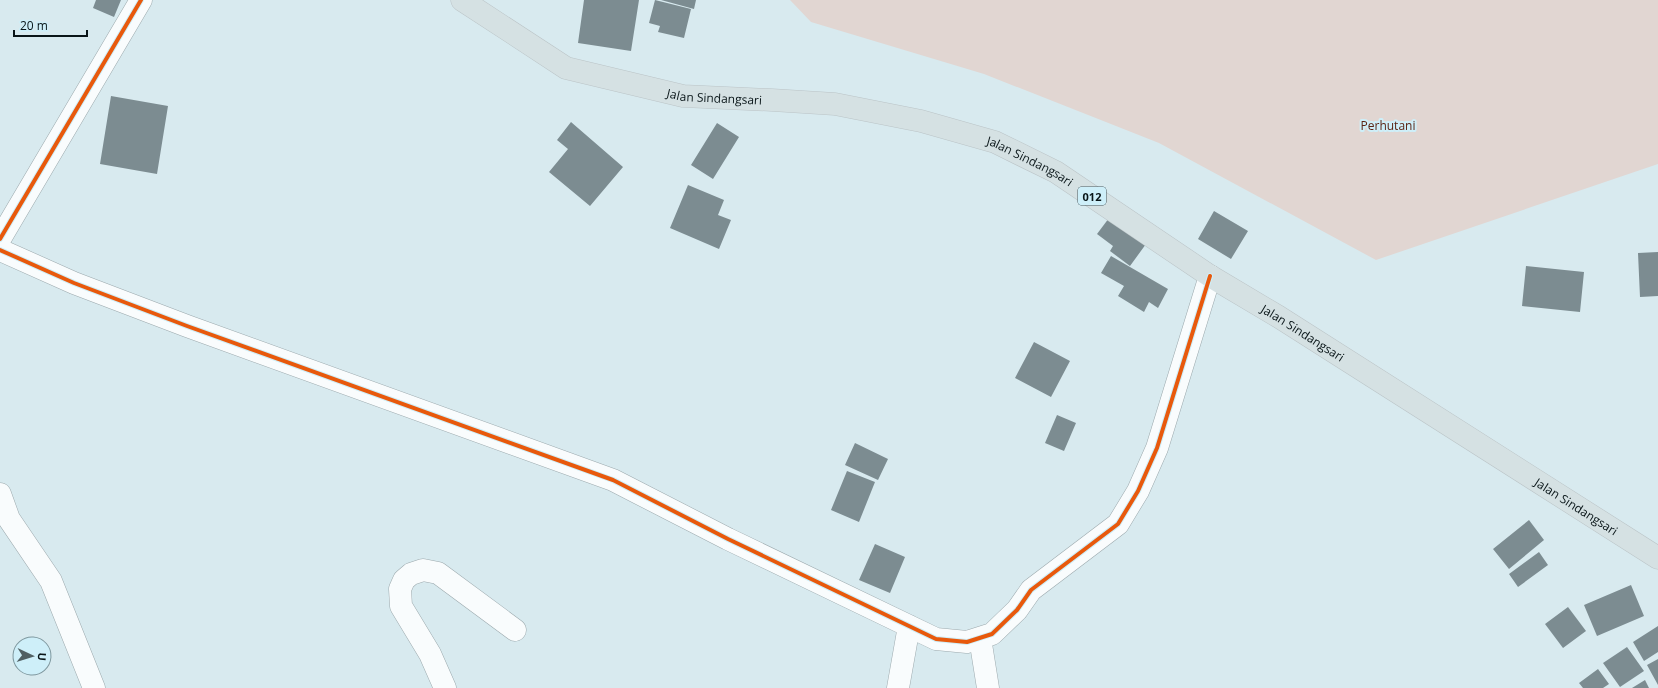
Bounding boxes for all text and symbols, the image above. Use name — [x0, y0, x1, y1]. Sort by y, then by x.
scale bar — [14, 12, 87, 38]
text: 20 m — [20, 17, 48, 34]
street label: Jalan Sindangsari — [664, 84, 762, 108]
park label: Perhutani — [1361, 117, 1415, 134]
street label: Jalan Sindangsari — [984, 131, 1077, 190]
road number: 012 — [1078, 187, 1106, 205]
street label: Jalan Sindangsari — [1257, 299, 1348, 365]
street label: Jalan Sindangsari — [1531, 473, 1621, 539]
north arrow — [12, 636, 52, 676]
text: U — [35, 652, 50, 661]

